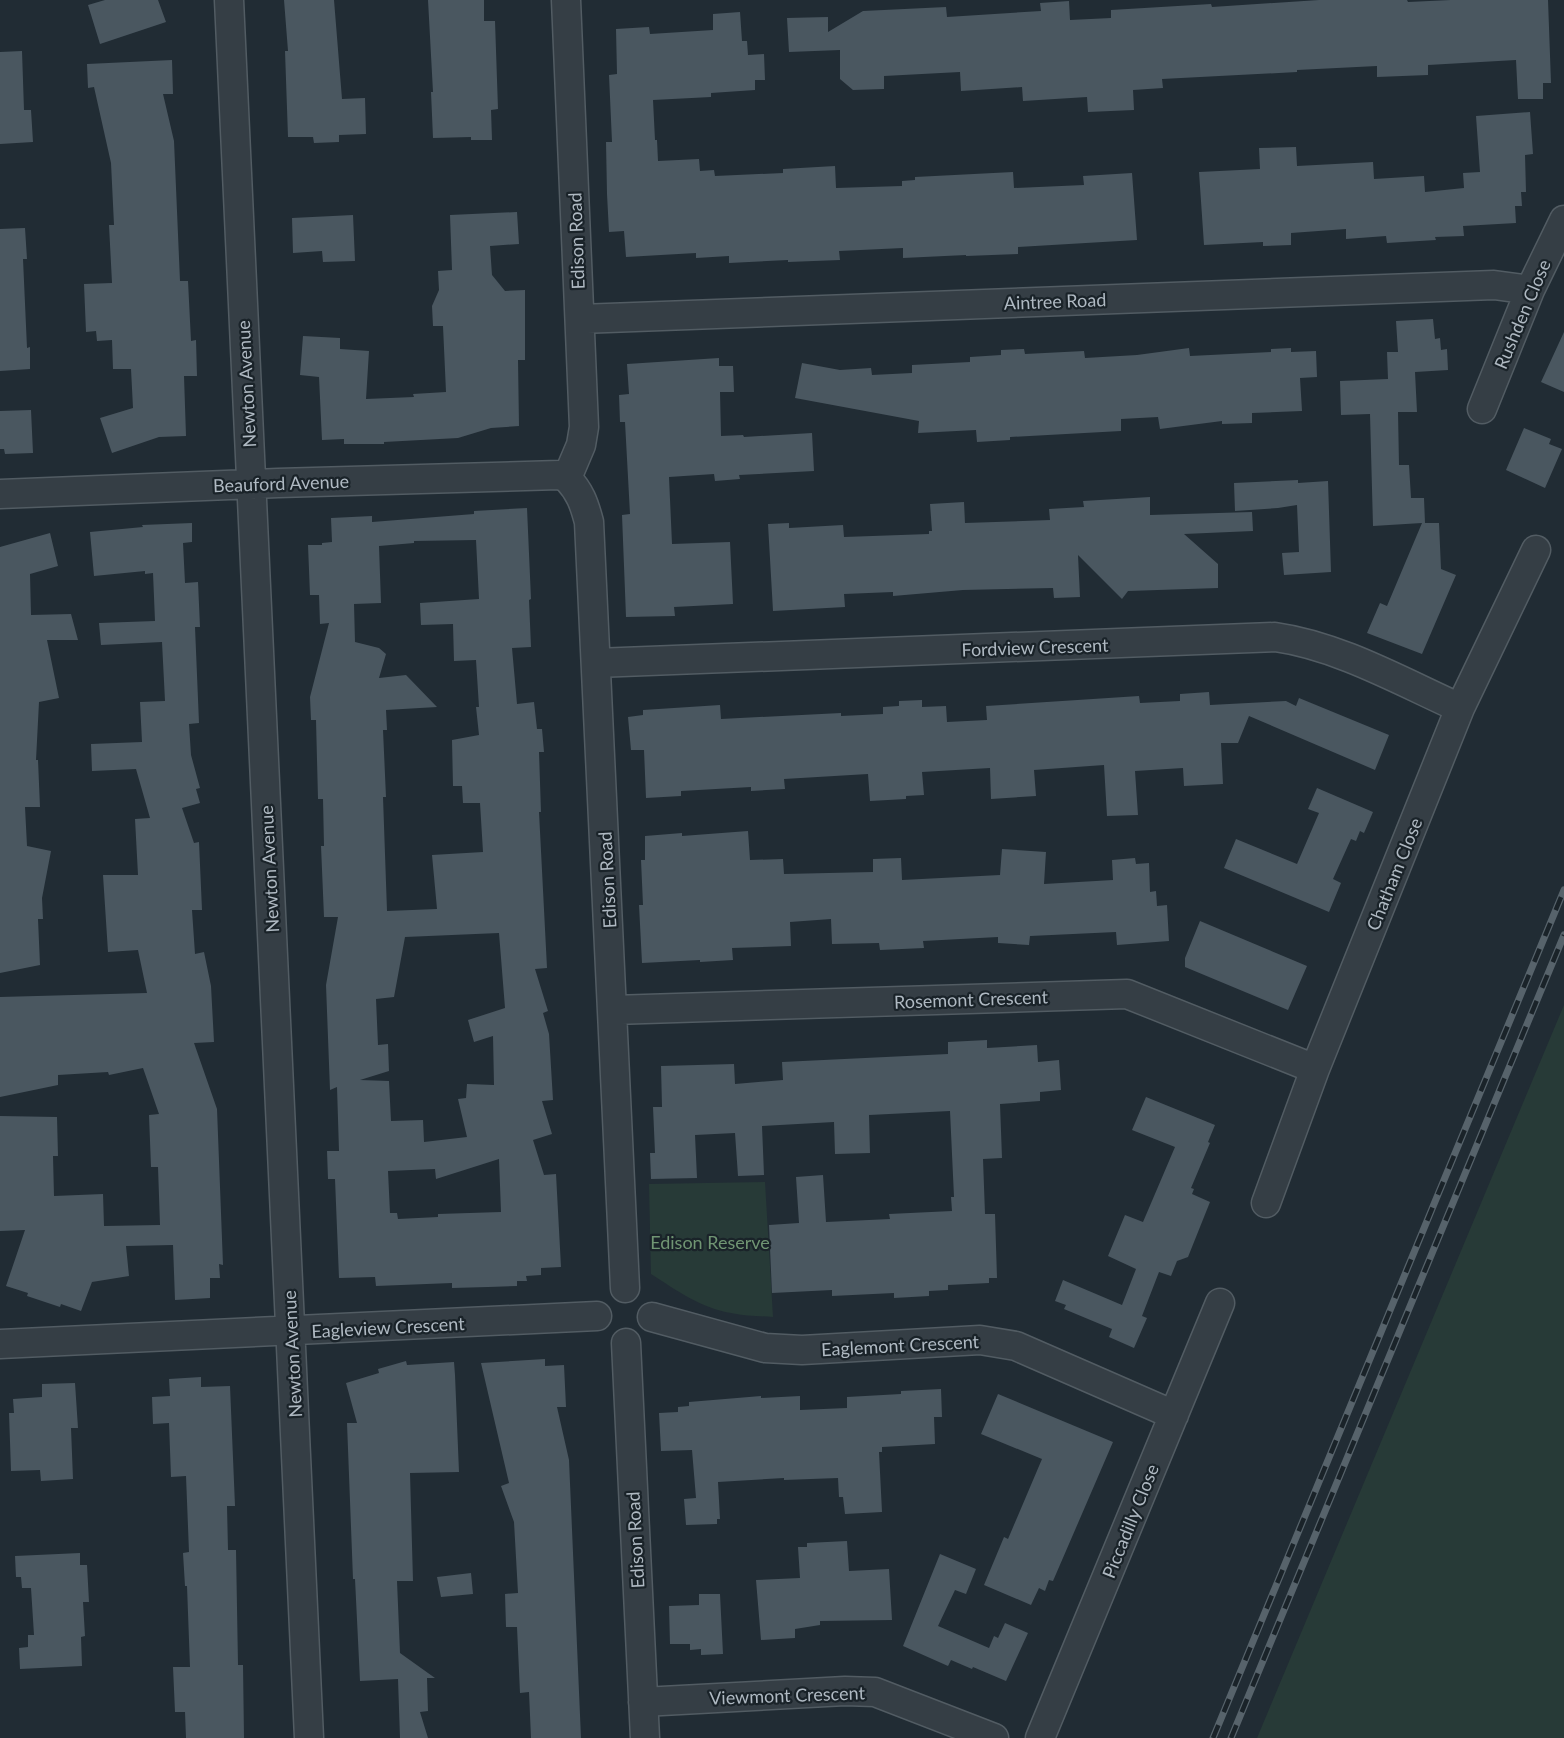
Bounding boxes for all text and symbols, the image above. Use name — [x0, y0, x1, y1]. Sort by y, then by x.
street label: Edison Road — [563, 192, 589, 290]
street label: Rushden Close — [1489, 256, 1555, 372]
street label: Aintree Road — [1003, 288, 1107, 314]
street label: Newton Avenue — [232, 320, 260, 448]
street label: Beauford Avenue — [213, 470, 349, 496]
street label: Fordview Crescent — [961, 633, 1109, 661]
street label: Newton Avenue — [255, 805, 283, 933]
street label: Chatham Close — [1361, 814, 1427, 934]
street label: Edison Road — [593, 831, 621, 929]
street label: Rosemont Crescent — [894, 985, 1049, 1013]
park label: Edison Reserve — [650, 1231, 770, 1253]
street label: Newton Avenue — [278, 1290, 306, 1418]
street label: Eagleview Crescent — [311, 1312, 466, 1342]
street label: Eaglemont Crescent — [820, 1330, 980, 1360]
street label: Piccadilly Close — [1097, 1461, 1163, 1581]
street label: Edison Road — [621, 1491, 649, 1589]
street label: Viewmont Crescent — [709, 1681, 866, 1709]

